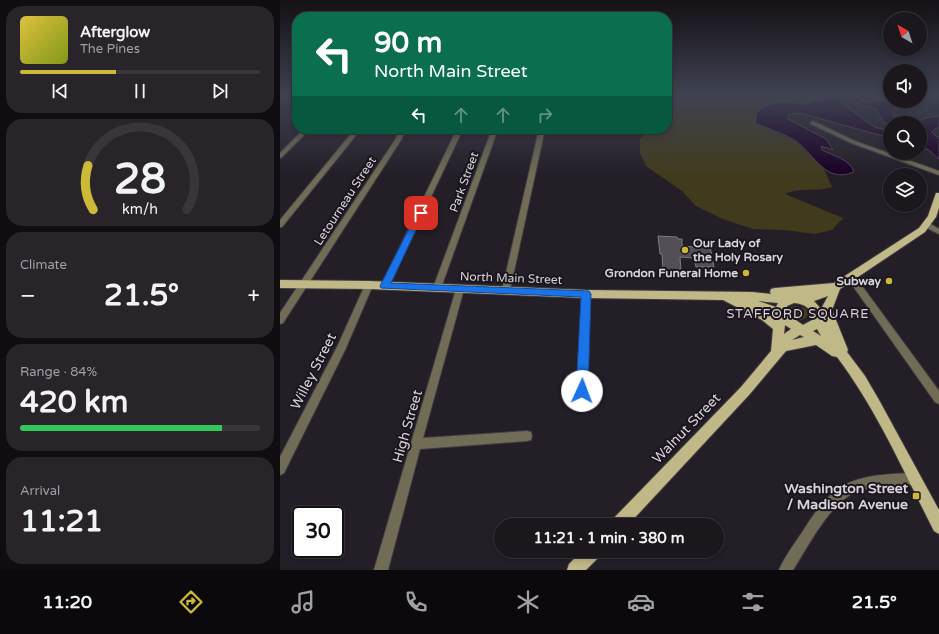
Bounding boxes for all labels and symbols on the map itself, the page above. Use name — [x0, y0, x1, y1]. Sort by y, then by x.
north arrow — [883, 12, 927, 56]
street label: Park Street — [447, 150, 481, 214]
street label: Letourneau Street — [311, 154, 379, 248]
pin — [404, 196, 438, 230]
place label: Our Lady of the Holy Rosary — [692, 236, 783, 265]
marker: Our Lady of the Holy Rosary — [680, 245, 690, 255]
place label: Grondon Funeral Home — [605, 266, 738, 280]
marker: Grondon Funeral Home — [741, 268, 751, 278]
street label: North Main Street — [460, 269, 563, 287]
place label: Subway — [836, 274, 882, 289]
marker: Subway — [884, 276, 894, 286]
district label: STAFFORD SQUARE — [726, 306, 870, 322]
street label: Willey Street — [287, 330, 340, 412]
position arrow — [561, 370, 603, 412]
street label: High Street — [389, 387, 426, 464]
street label: Walnut Street — [649, 389, 725, 467]
place label: Washington Street / Madison Avenue — [785, 480, 909, 513]
marker: Washington Street / Madison Avenue — [911, 491, 921, 501]
speed limit sign: 30 — [292, 506, 344, 558]

